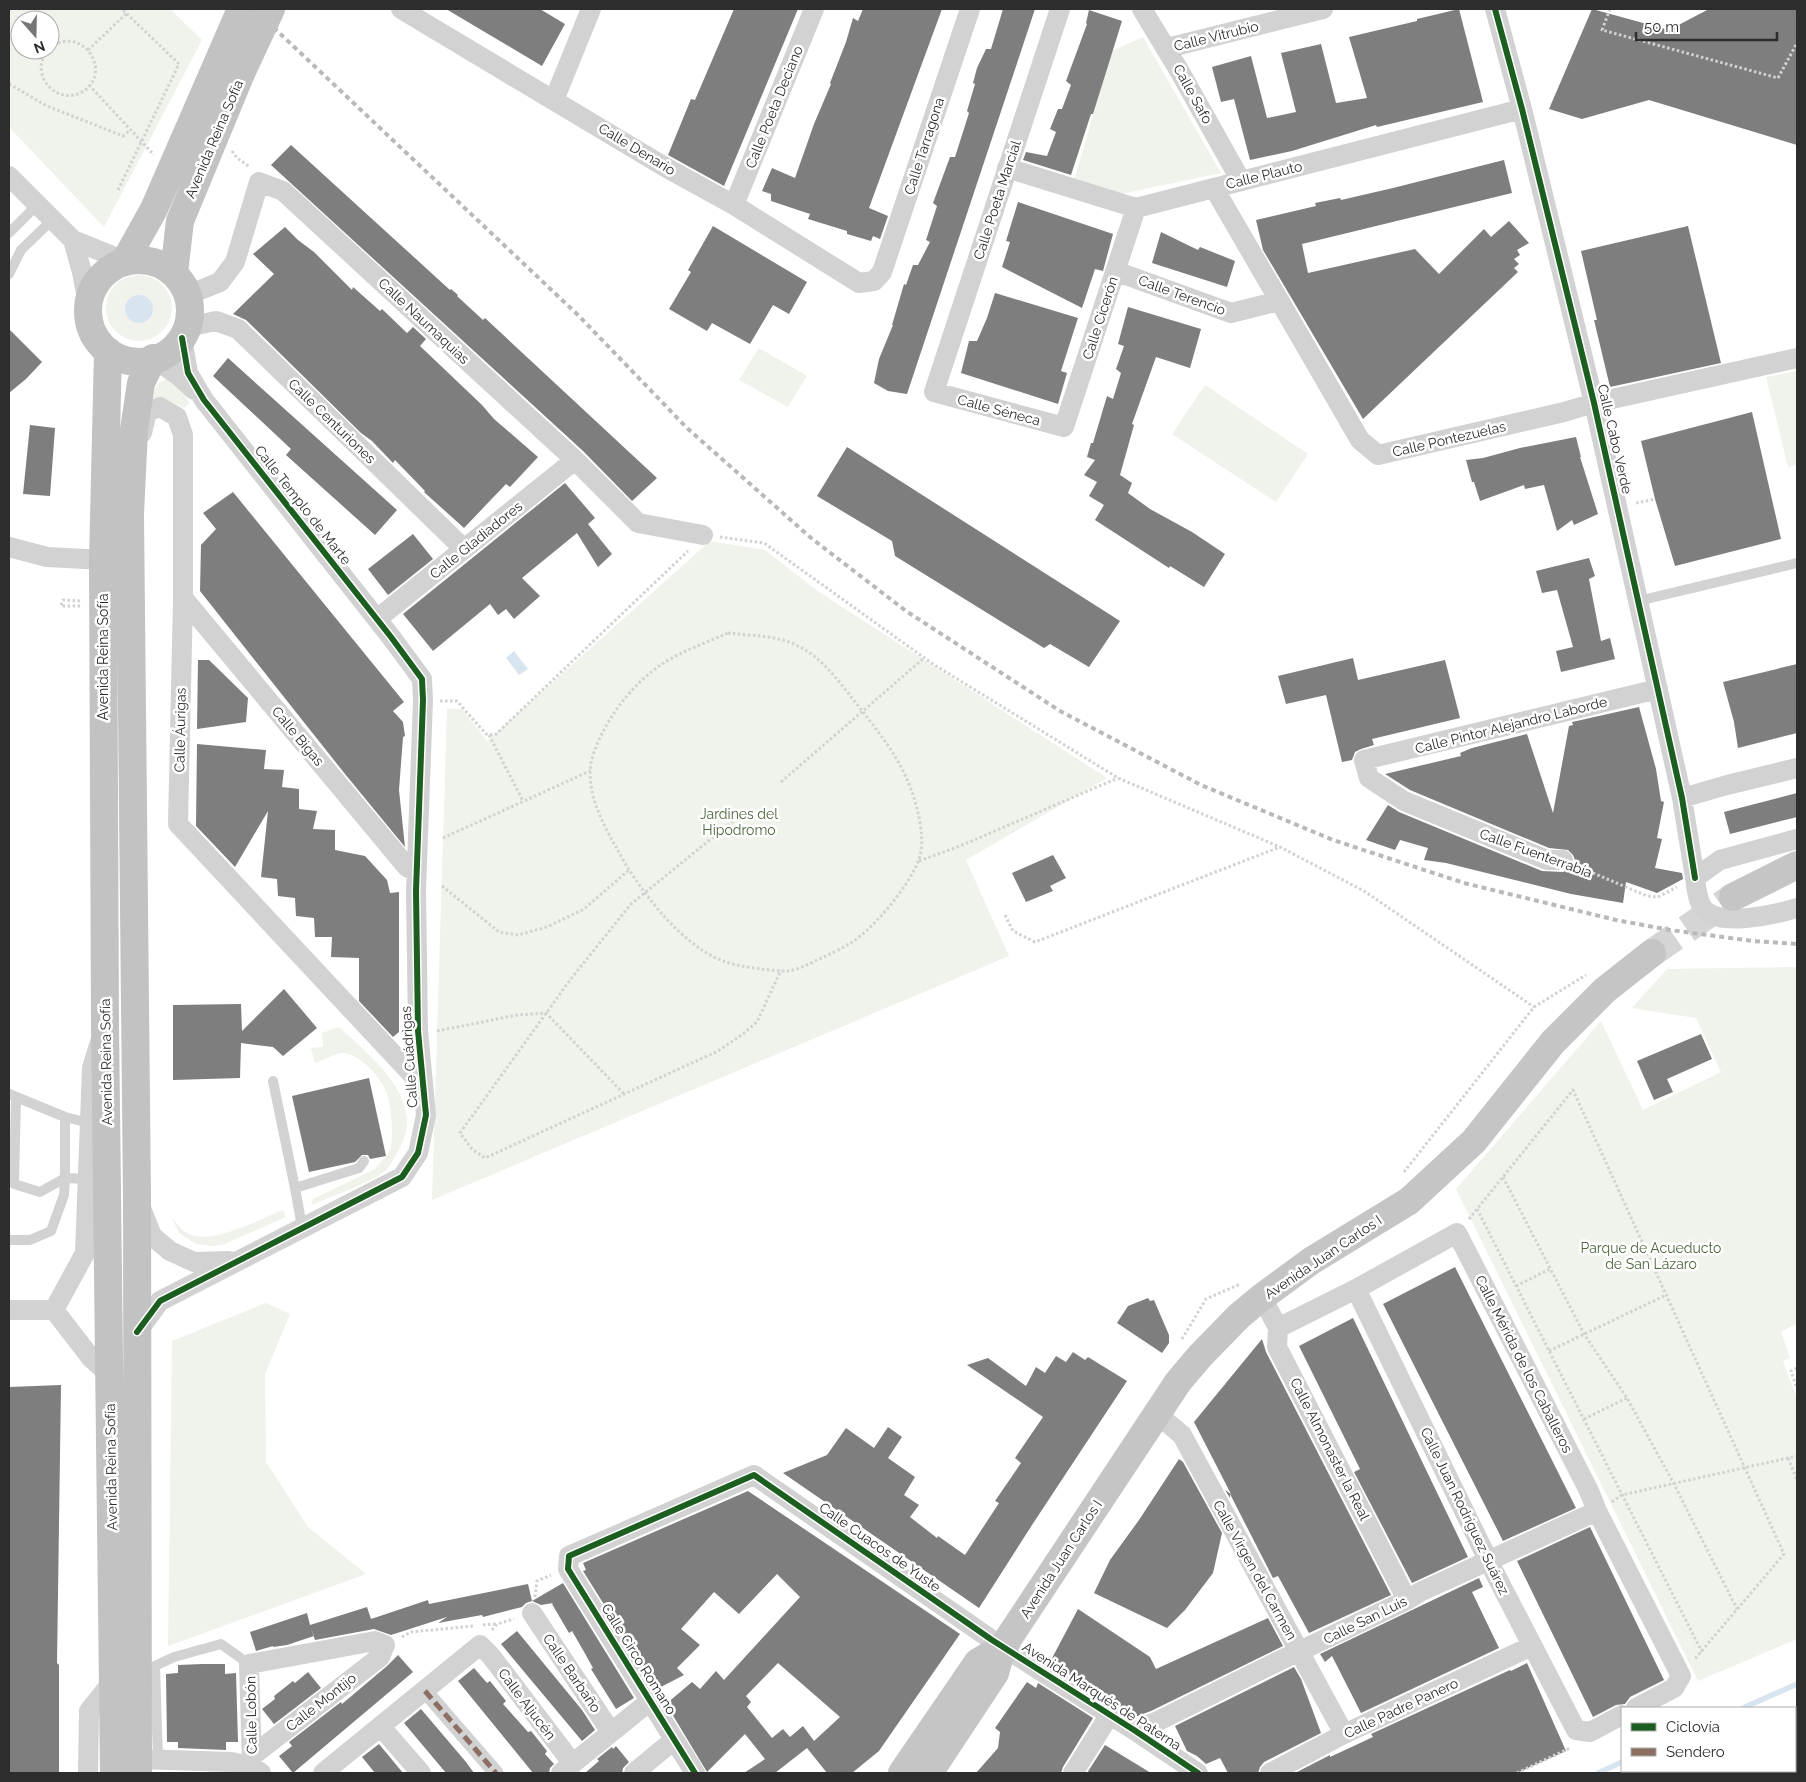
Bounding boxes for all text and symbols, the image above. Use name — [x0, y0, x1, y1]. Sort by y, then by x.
north arrow — [10, 10, 60, 60]
scale bar — [1636, 10, 1777, 42]
street label: Calle Vitrubio — [1172, 18, 1260, 54]
text: 50 m — [1644, 18, 1679, 36]
text: N — [32, 38, 47, 57]
street label: Calle Poeta Deciano — [742, 43, 806, 171]
street label: Calle Safo — [1170, 62, 1216, 126]
street label: Avenida Reina Sofía — [182, 77, 246, 201]
street label: Calle Tarragona — [901, 95, 947, 197]
street label: Calle Denario — [596, 120, 678, 178]
street label: Calle Poeta Marcial — [970, 138, 1024, 262]
street label: Calle Plauto — [1224, 158, 1304, 192]
street label: Calle Terencio — [1136, 272, 1228, 318]
street label: Calle Cicerón — [1079, 274, 1121, 362]
street label: Calle Naumaquias — [375, 275, 473, 367]
street label: Calle Centuriones — [285, 375, 379, 467]
street label: Calle Cabo Verde — [1595, 382, 1635, 496]
street label: Calle Séneca — [956, 391, 1042, 429]
street label: Calle Pontezuelas — [1391, 418, 1508, 460]
street label: Calle Templo de Marte — [252, 442, 354, 568]
street label: Calle Gladiadores — [427, 498, 526, 582]
street label: Avenida Reina Sofía — [95, 593, 111, 721]
street label: Calle Áurigas — [170, 687, 189, 773]
street label: Calle Pintor Alejandro Laborde — [1413, 693, 1609, 757]
street label: Calle Bigas — [269, 703, 327, 769]
park label: Jardines del Hipodromo — [700, 806, 778, 838]
street label: Calle Fuenterrabía — [1478, 825, 1594, 881]
street label: Avenida Reina Sofía — [97, 998, 115, 1126]
street label: Calle Cuádrigas — [397, 1005, 421, 1108]
street label: Avenida Juan Carlos I — [1261, 1212, 1385, 1302]
park label: Parque de Acueducto de San Lázaro — [1581, 1240, 1721, 1272]
street label: Calle Mérida de los Caballeros — [1472, 1273, 1576, 1456]
street label: Calle Almonaster la Real — [1287, 1375, 1373, 1523]
street label: Avenida Reina Sofía — [102, 1403, 120, 1531]
street label: Calle Juan Rodríguez Suárez — [1417, 1425, 1513, 1597]
street label: Avenida Juan Carlos I — [1017, 1497, 1105, 1621]
street label: Calle Virgen del Carmen — [1210, 1497, 1300, 1643]
street label: Calle Cuacos de Yuste — [816, 1499, 944, 1595]
street label: Calle San Luis — [1321, 1593, 1410, 1647]
street label: Calle Circo Romano — [598, 1601, 680, 1717]
street label: Calle Barbaño — [540, 1631, 604, 1715]
street label: Avenida Marqués de Paterna — [1020, 1639, 1184, 1753]
street label: Calle Aljucén — [495, 1665, 559, 1743]
street label: Calle Montijo — [283, 1670, 359, 1734]
street label: Calle Padre Panero — [1342, 1675, 1460, 1741]
street label: Calle Lobón — [242, 1676, 260, 1754]
legend — [1621, 1707, 1796, 1772]
text: Ciclovía — [1666, 1718, 1720, 1736]
text: Sendero — [1666, 1743, 1725, 1761]

